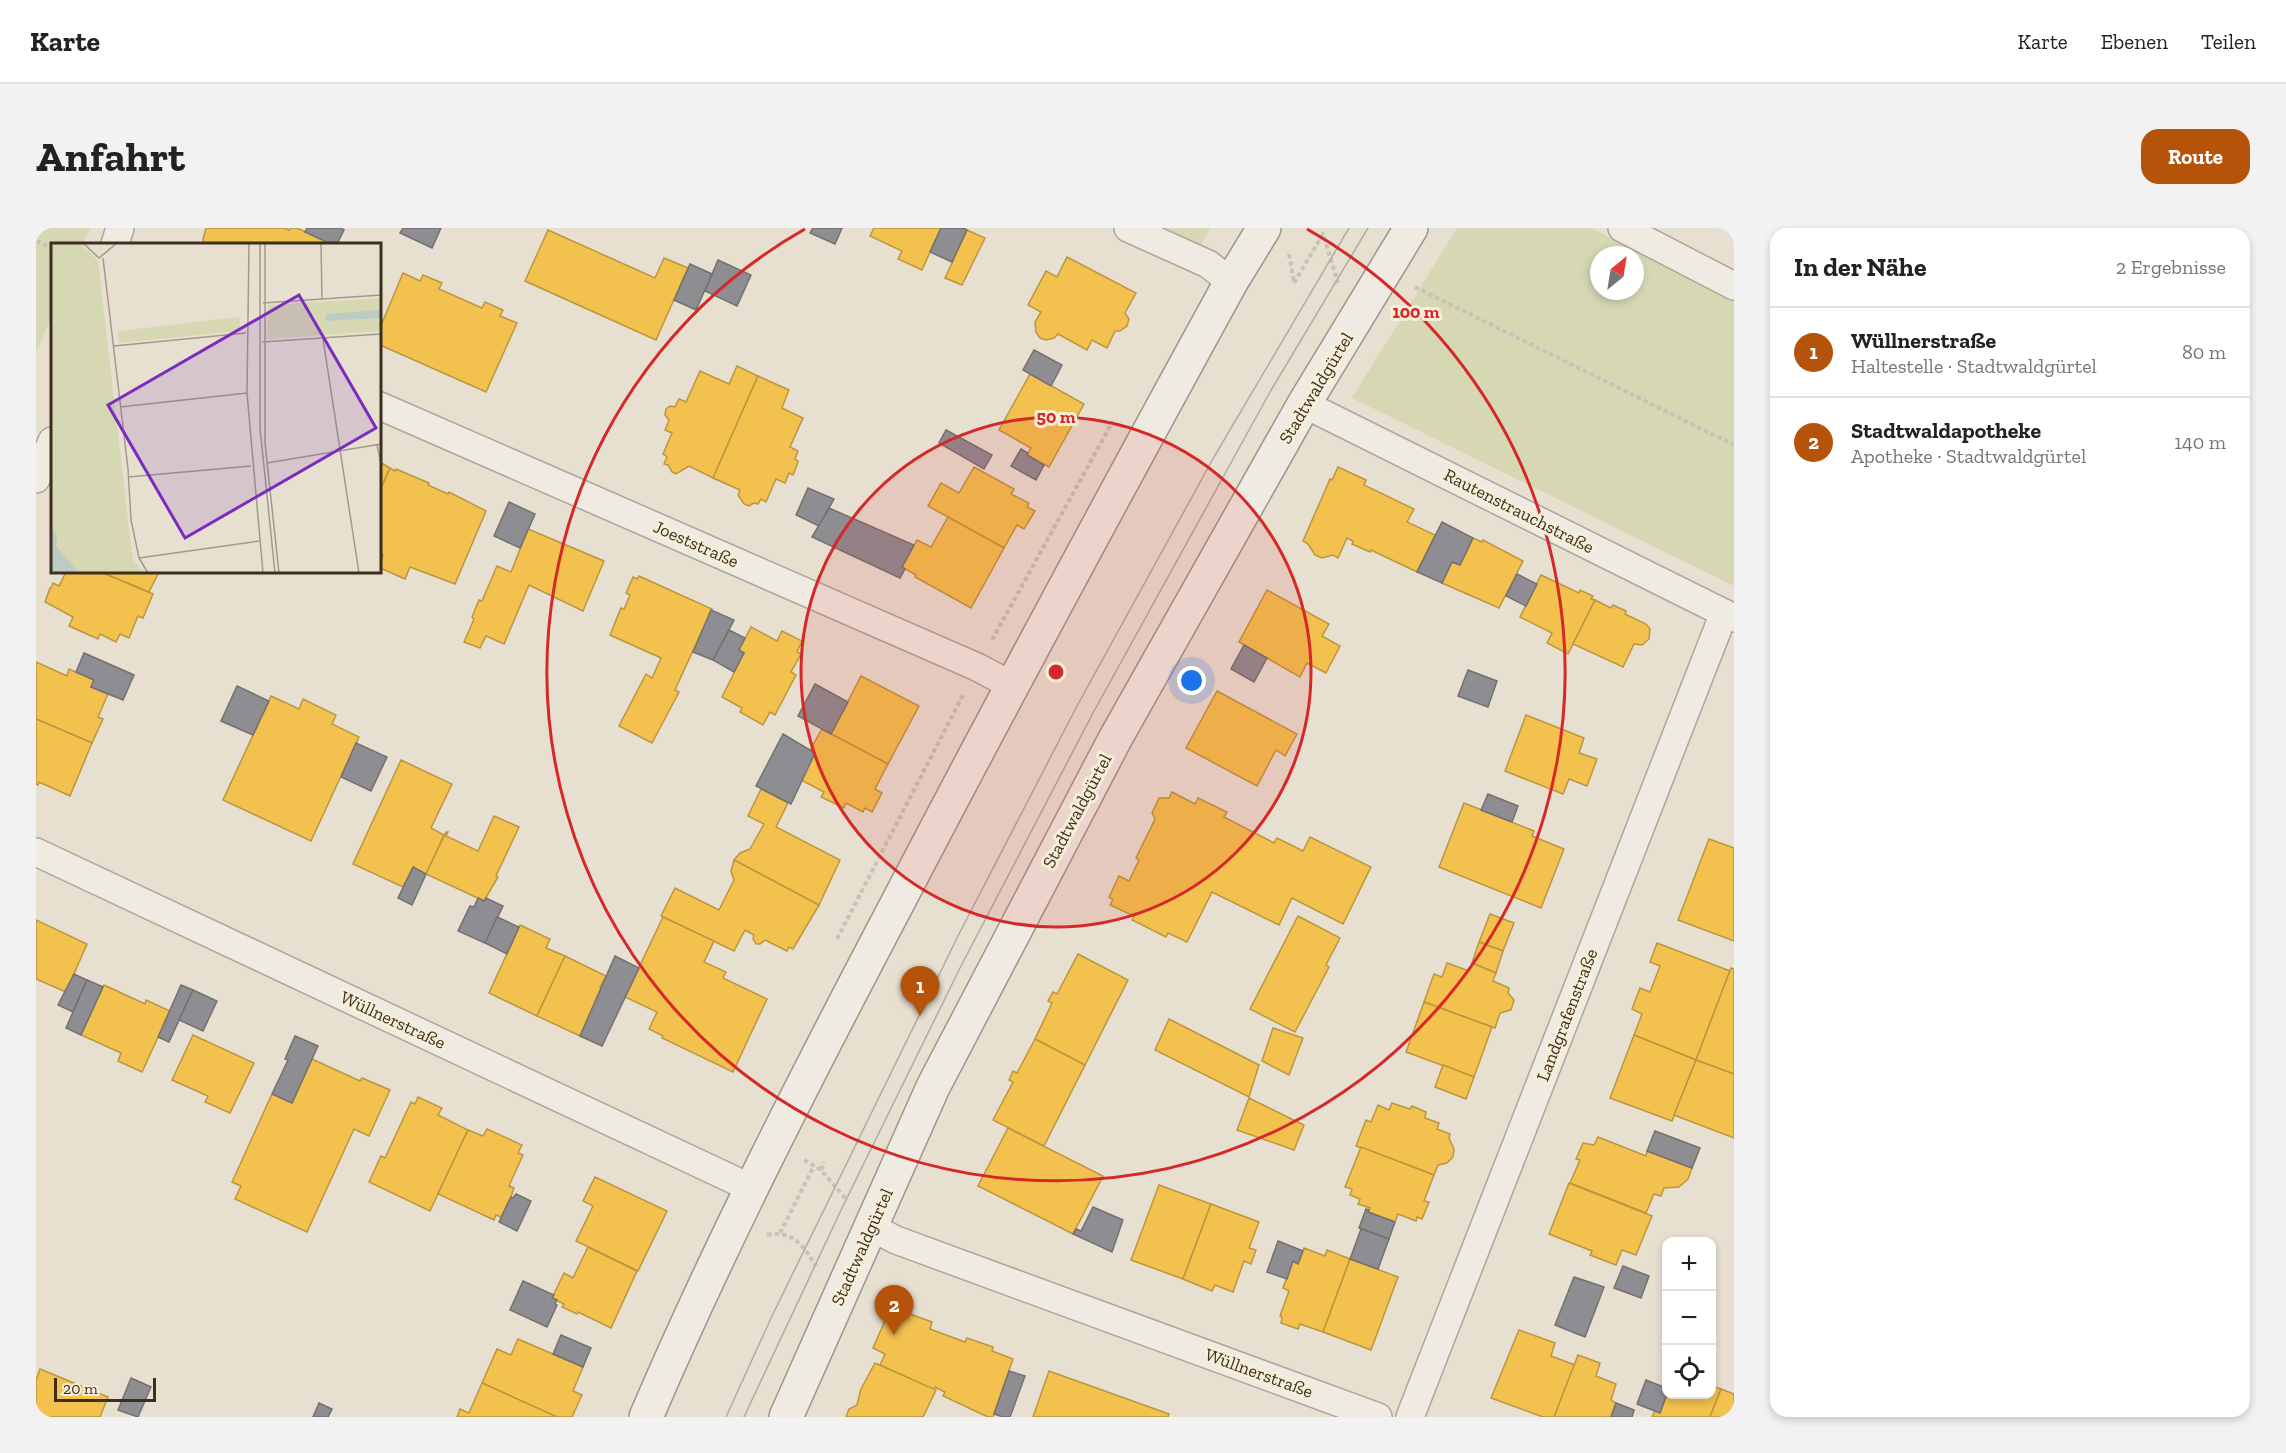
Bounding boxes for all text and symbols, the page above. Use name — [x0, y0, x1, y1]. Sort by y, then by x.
text: Karte — [30, 25, 100, 58]
text: Karte — [2018, 29, 2068, 54]
text: Ebenen — [2101, 29, 2168, 54]
text: Teilen — [2201, 29, 2256, 54]
button: Route — [2141, 129, 2250, 184]
text: Anfahrt — [36, 131, 185, 182]
inset map — [51, 243, 381, 573]
north arrow — [1590, 246, 1644, 300]
text: In der Nähe — [1794, 251, 1926, 283]
text: 2 Ergebnisse — [2116, 255, 2226, 279]
text: 100 m — [1392, 301, 1440, 323]
text: Wüllnerstraße — [1851, 327, 1996, 354]
street label: Stadtwaldgürtel — [1274, 328, 1358, 448]
text: 1 — [1809, 340, 1818, 364]
text: 80 m — [2182, 340, 2226, 364]
text: Haltestelle · Stadtwaldgürtel — [1851, 354, 2097, 378]
text: 50 m — [1037, 406, 1076, 428]
text: Stadtwaldapotheke — [1851, 417, 2041, 444]
text: 2 — [1808, 430, 1819, 454]
text: 140 m — [2174, 430, 2226, 454]
text: Apotheke · Stadtwaldgürtel — [1851, 444, 2086, 468]
street label: Rautenstrauchstraße — [1440, 464, 1598, 558]
street label: Joeststraße — [650, 515, 742, 573]
centre of rings — [1046, 662, 1066, 682]
your location — [1177, 666, 1206, 695]
street label: Stadtwaldgürtel — [1038, 750, 1116, 872]
street label: Landgrafenstraße — [1532, 946, 1602, 1084]
pin: 1 — [900, 966, 940, 1016]
street label: Wüllnerstraße — [337, 986, 449, 1054]
street label: Stadtwaldgürtel — [826, 1185, 898, 1309]
map controls — [1662, 1237, 1716, 1399]
button: + — [1662, 1237, 1716, 1291]
pin: 2 — [874, 1286, 914, 1335]
button: − — [1662, 1291, 1716, 1345]
street label: Wüllnerstraße — [1202, 1343, 1316, 1403]
button: locate — [1662, 1345, 1716, 1399]
scale bar — [54, 1375, 156, 1402]
text: 20 m — [63, 1379, 98, 1398]

